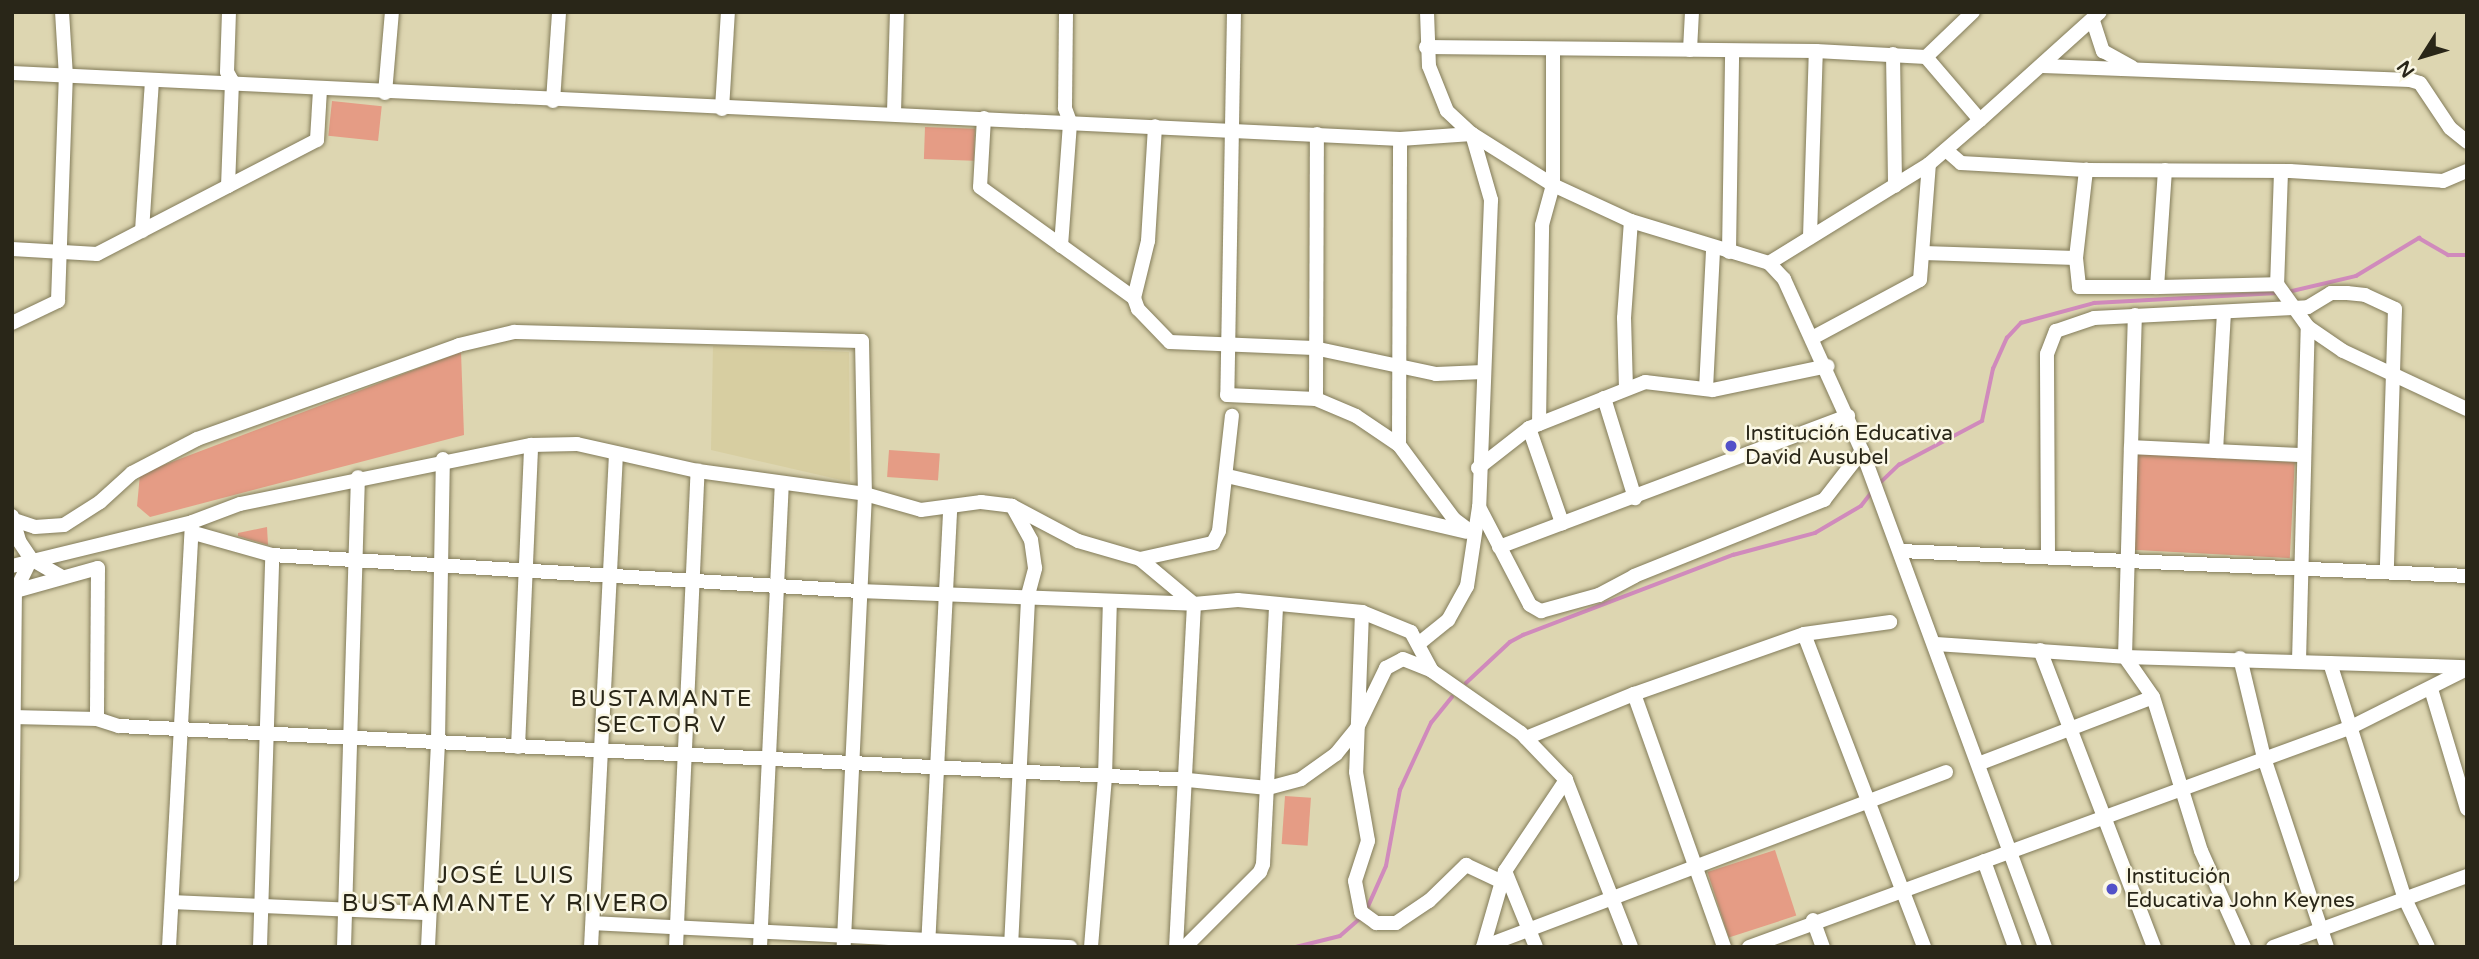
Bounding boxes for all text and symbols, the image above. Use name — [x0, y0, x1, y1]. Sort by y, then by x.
north arrow — [2388, 21, 2458, 91]
text: N — [2393, 56, 2420, 81]
place label: Institución Educativa David Ausubel — [1745, 421, 1953, 471]
marker: Institución Educativa David Ausubel — [1723, 438, 1739, 454]
district label: BUSTAMANTE SECTOR V — [572, 685, 752, 739]
district label: JOSÉ LUIS BUSTAMANTE Y RIVERO — [344, 862, 668, 918]
place label: Institución Educativa John Keynes — [2126, 864, 2355, 914]
marker: Institución Educativa John Keynes — [2104, 881, 2120, 897]

